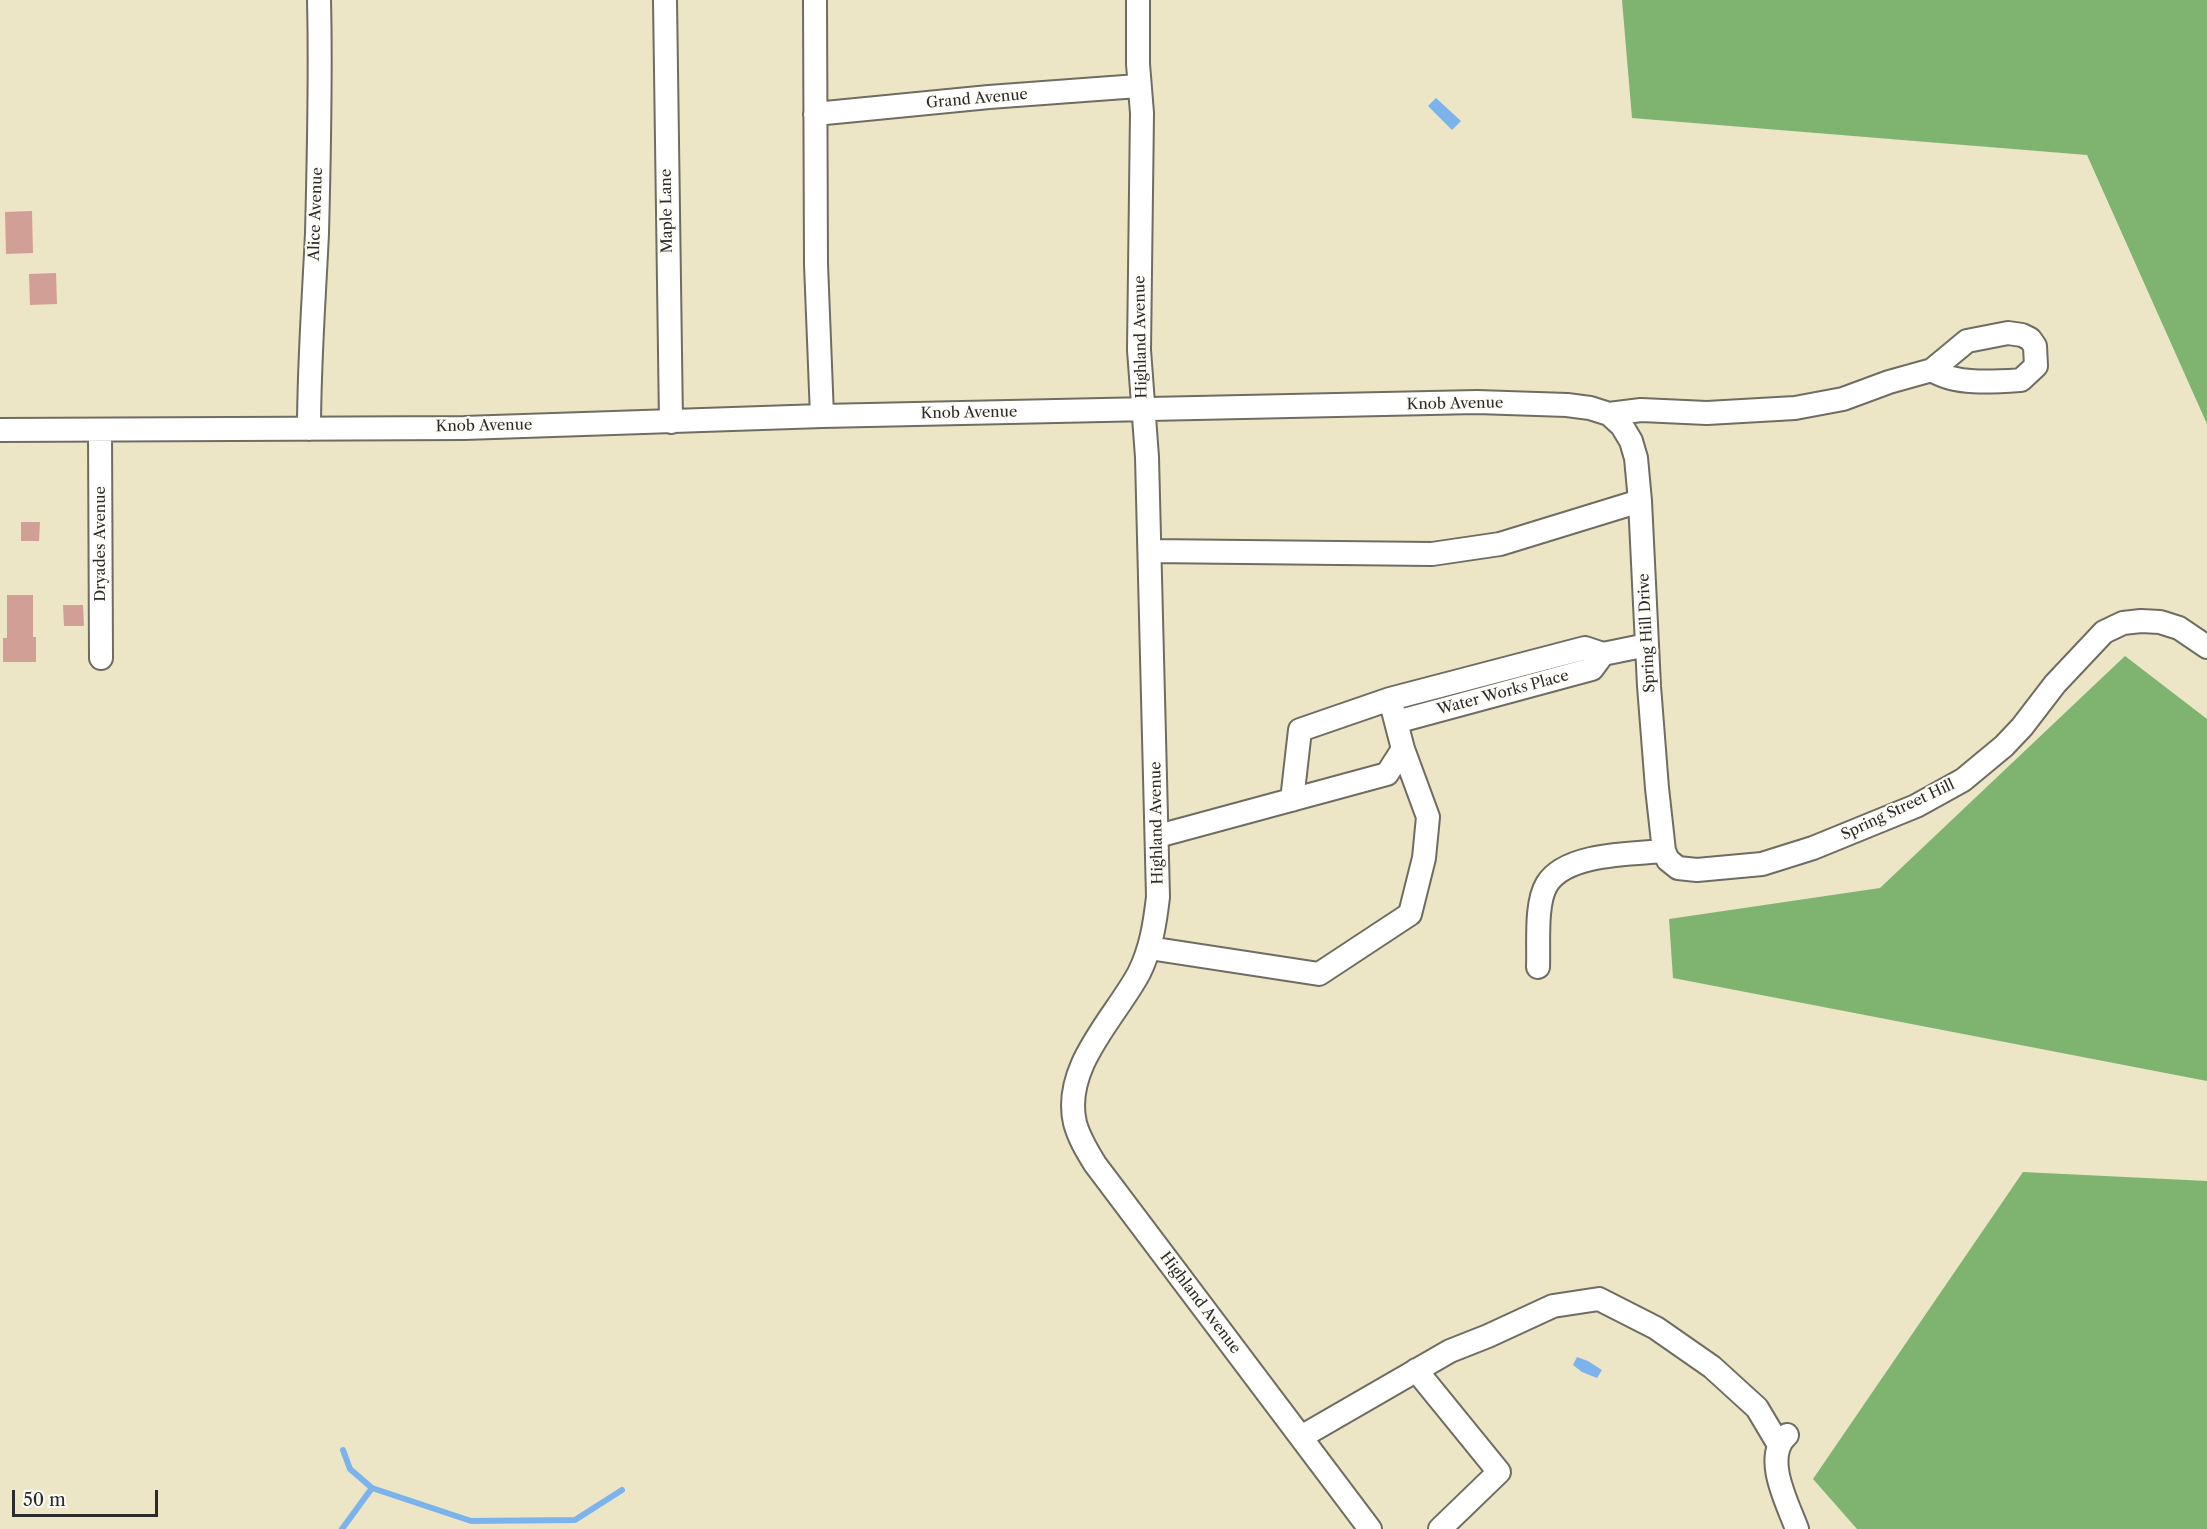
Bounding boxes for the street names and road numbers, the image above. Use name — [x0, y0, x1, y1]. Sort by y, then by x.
street label: Grand Avenue — [925, 86, 1029, 112]
street label: Alice Avenue — [305, 167, 327, 261]
street label: Maple Lane — [657, 169, 677, 253]
street label: Highland Avenue — [1131, 275, 1151, 399]
street label: Knob Avenue — [1407, 394, 1503, 414]
street label: Knob Avenue — [921, 403, 1017, 423]
street label: Knob Avenue — [436, 416, 532, 436]
street label: Dryades Avenue — [92, 486, 110, 602]
street label: Spring Hill Drive — [1635, 573, 1659, 693]
street label: Water Works Place — [1435, 667, 1571, 719]
street label: Highland Avenue — [1147, 761, 1167, 885]
street label: Spring Street Hill — [1838, 776, 1958, 844]
street label: Highland Avenue — [1156, 1248, 1244, 1358]

